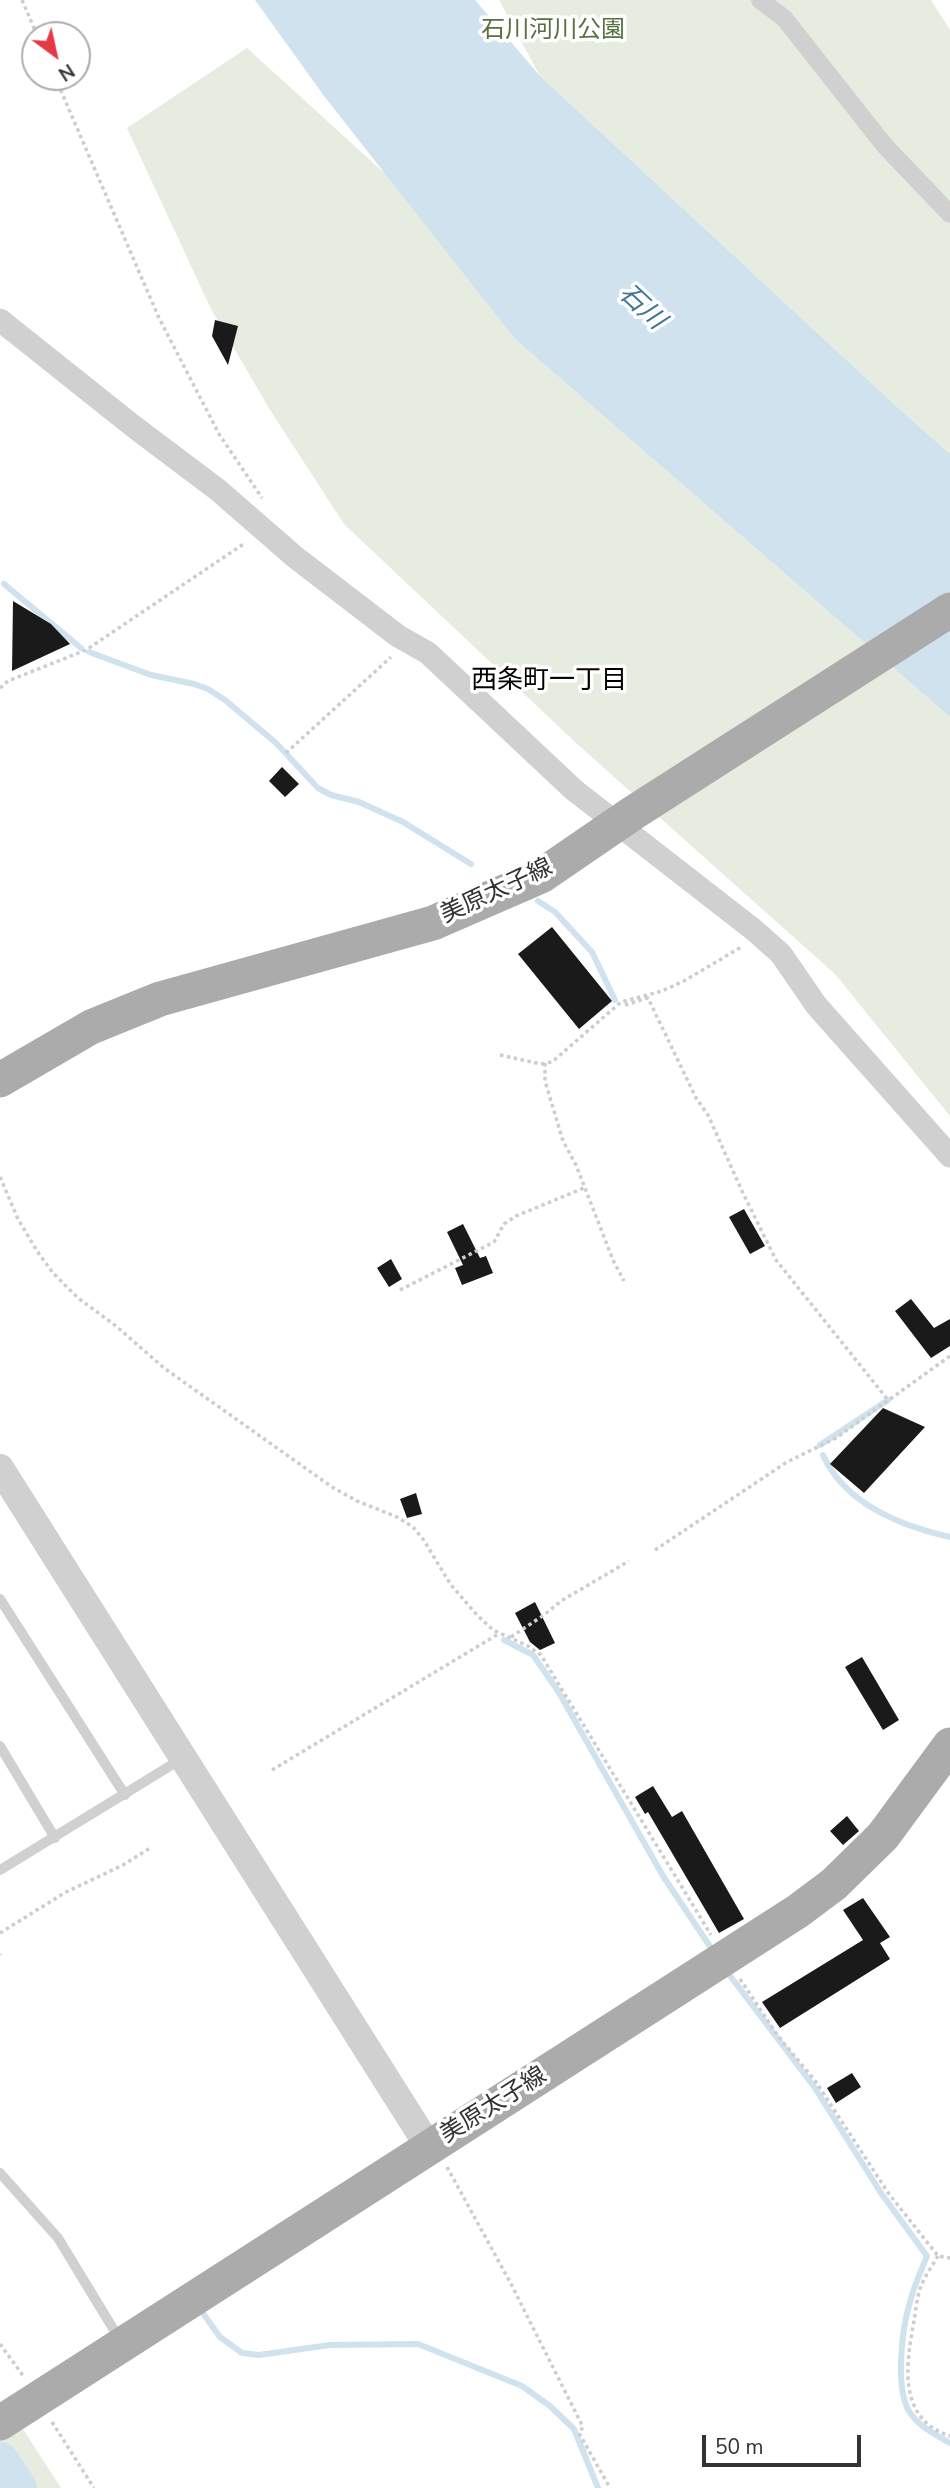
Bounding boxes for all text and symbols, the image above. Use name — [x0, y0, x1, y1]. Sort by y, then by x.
park label: 石川河川公園 — [481, 17, 625, 45]
north arrow — [21, 21, 91, 91]
text: N — [53, 57, 79, 87]
water label: 石川 — [611, 279, 671, 337]
district label: 西条町一丁目 — [471, 666, 627, 698]
street label: 美原太子線 — [437, 854, 557, 930]
street label: 美原太子線 — [435, 2062, 553, 2150]
scale bar — [705, 2422, 864, 2466]
text: 50 m — [715, 2433, 764, 2461]

